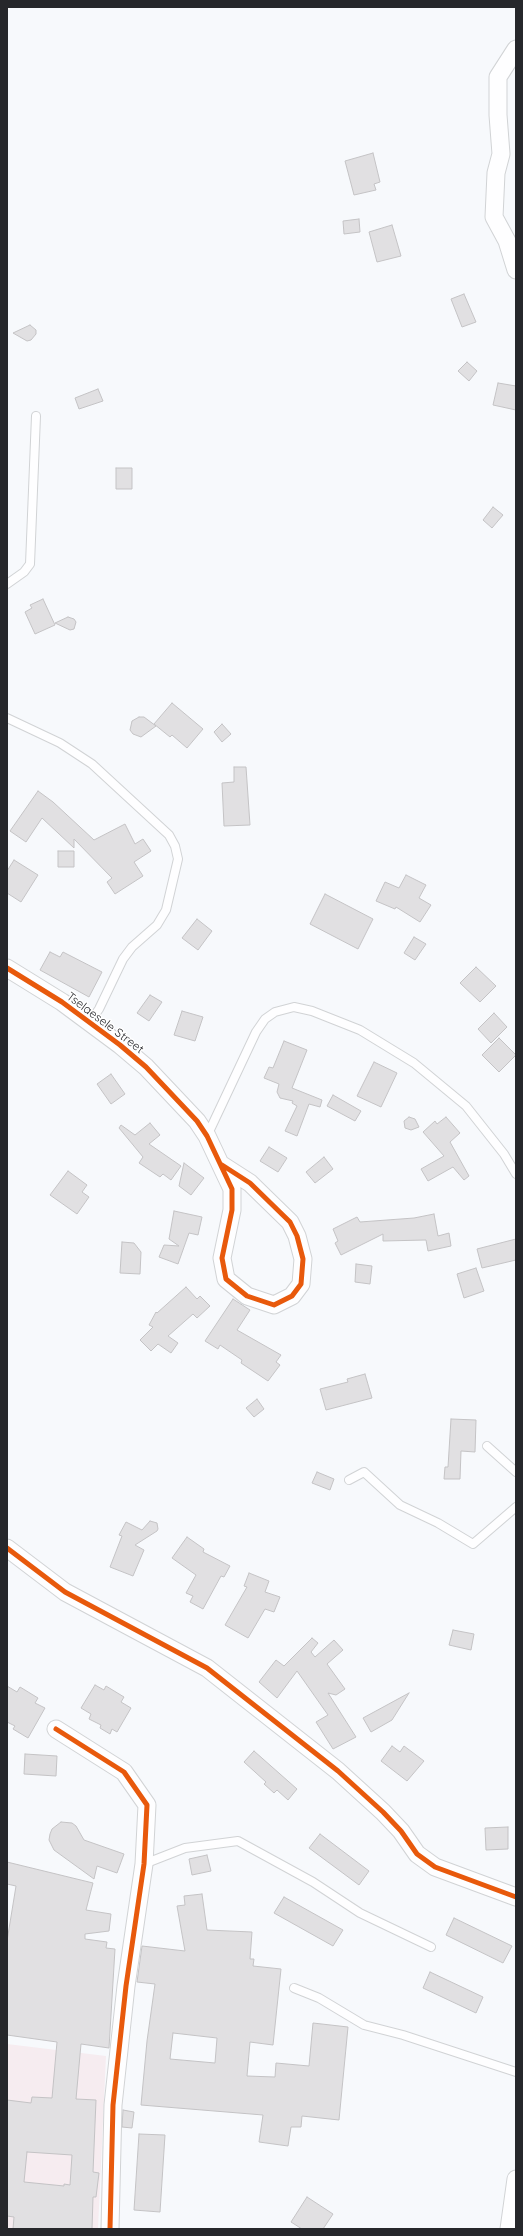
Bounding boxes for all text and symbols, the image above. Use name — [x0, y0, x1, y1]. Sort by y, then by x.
street label: Tselaesele Street — [64, 989, 146, 1057]

